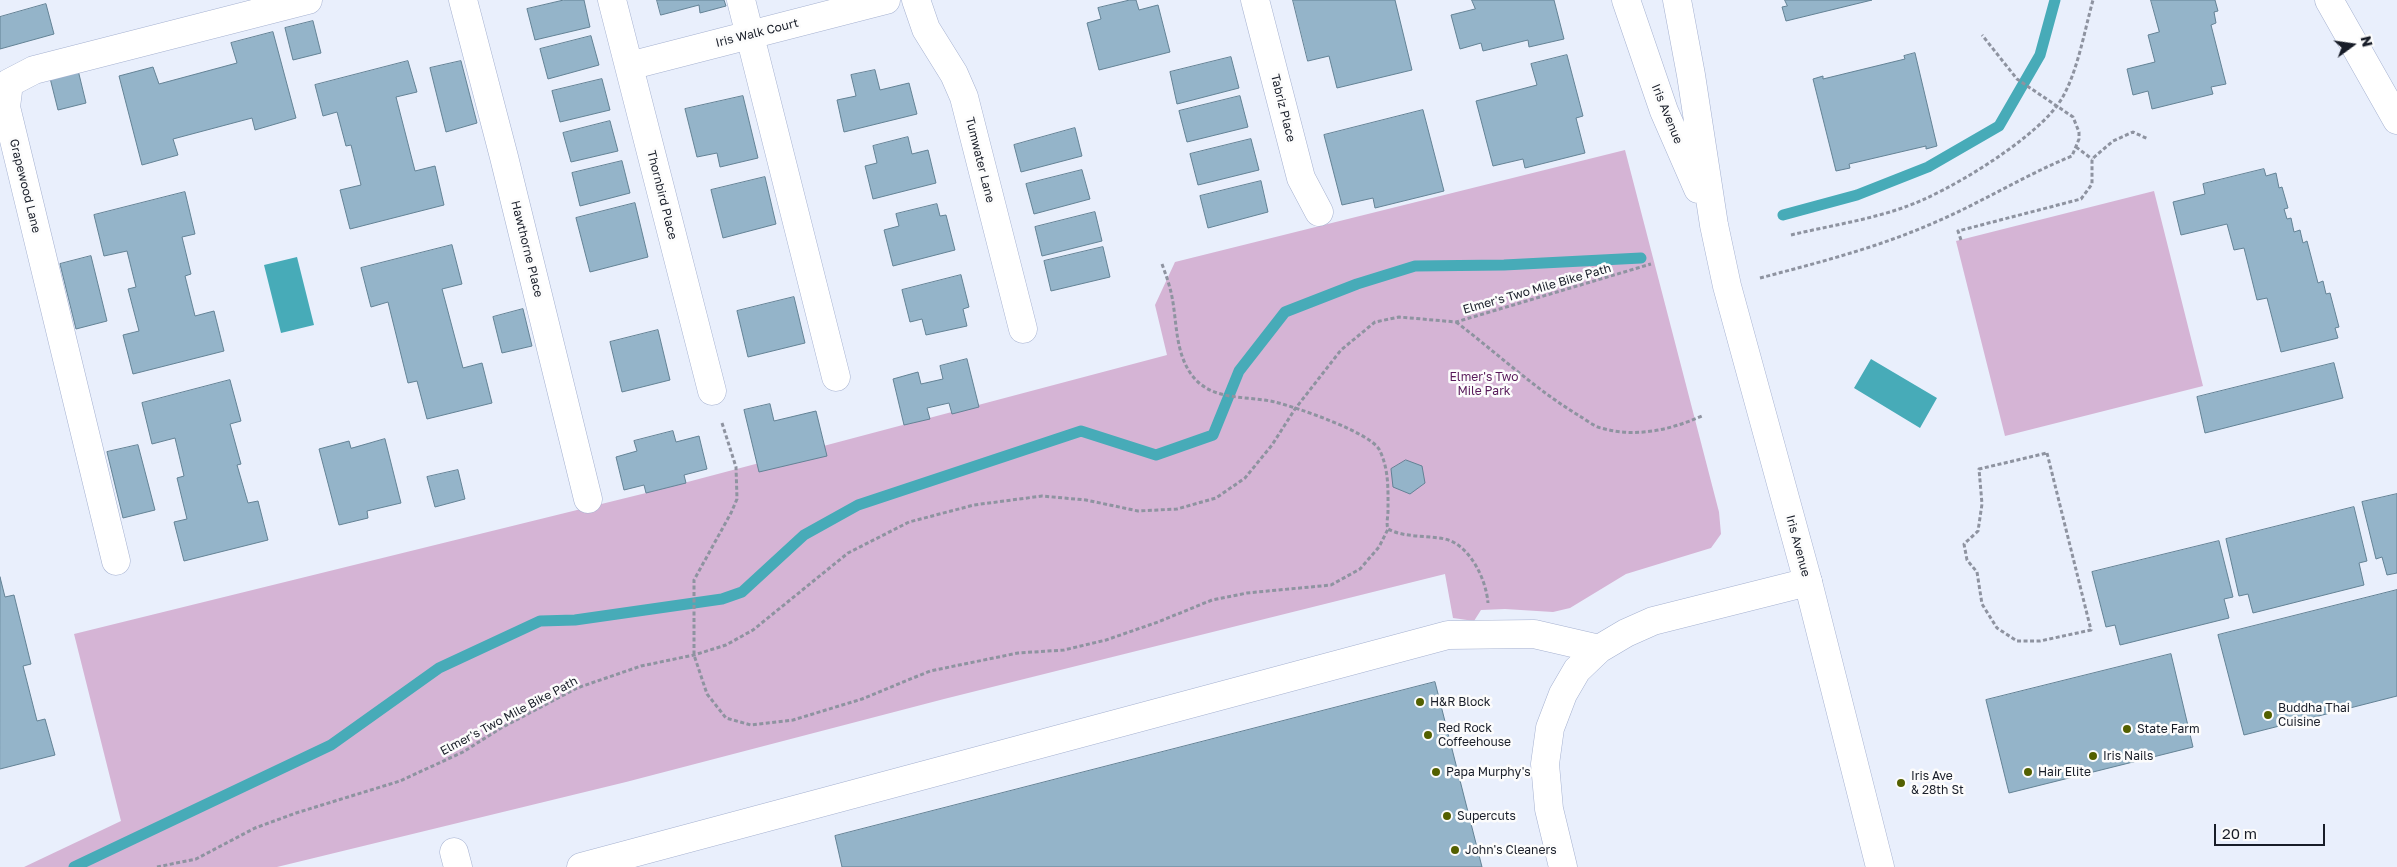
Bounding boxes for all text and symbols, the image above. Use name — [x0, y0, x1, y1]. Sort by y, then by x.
street label: Iris Walk Court — [714, 16, 800, 50]
north arrow — [2327, 20, 2377, 70]
text: N — [2358, 34, 2377, 48]
street label: Tabriz Place — [1268, 73, 1298, 143]
street label: Iris Avenue — [1648, 82, 1686, 146]
street label: Tumwater Lane — [962, 116, 998, 204]
street label: Grapewood Lane — [6, 137, 44, 235]
street label: Thornbird Place — [644, 149, 680, 241]
street label: Hawthorne Place — [508, 199, 546, 299]
street label: Elmer's Two Mile Bike Path — [1461, 261, 1613, 317]
park label: Elmer's Two Mile Park — [1449, 370, 1519, 398]
street label: Iris Avenue — [1783, 514, 1813, 578]
street label: Elmer's Two Mile Bike Path — [438, 674, 580, 758]
place label: H&R Block — [1430, 695, 1491, 709]
marker: H&R Block — [1414, 696, 1426, 708]
place label: Buddha Thai Cuisine — [2278, 701, 2350, 729]
marker: Buddha Thai Cuisine — [2262, 709, 2274, 721]
place label: Red Rock Coffeehouse — [1438, 721, 1511, 749]
place label: State Farm — [2137, 722, 2200, 736]
marker: State Farm — [2121, 723, 2133, 735]
marker: Red Rock Coffeehouse — [1422, 729, 1434, 741]
place label: Iris Nails — [2103, 749, 2153, 763]
marker: Iris Nails — [2087, 750, 2099, 762]
place label: Papa Murphy's — [1446, 765, 1531, 779]
place label: Hair Elite — [2038, 765, 2091, 779]
marker: Papa Murphy's — [1430, 766, 1442, 778]
marker: Hair Elite — [2022, 766, 2034, 778]
place label: Iris Ave & 28th St — [1911, 769, 1964, 797]
marker: Iris Ave & 28th St — [1895, 777, 1907, 789]
place label: Supercuts — [1457, 809, 1516, 823]
marker: Supercuts — [1441, 810, 1453, 822]
scale bar — [2217, 814, 2328, 846]
text: 20 m — [2222, 824, 2257, 842]
place label: John's Cleaners — [1465, 843, 1556, 857]
marker: John's Cleaners — [1449, 844, 1461, 856]

